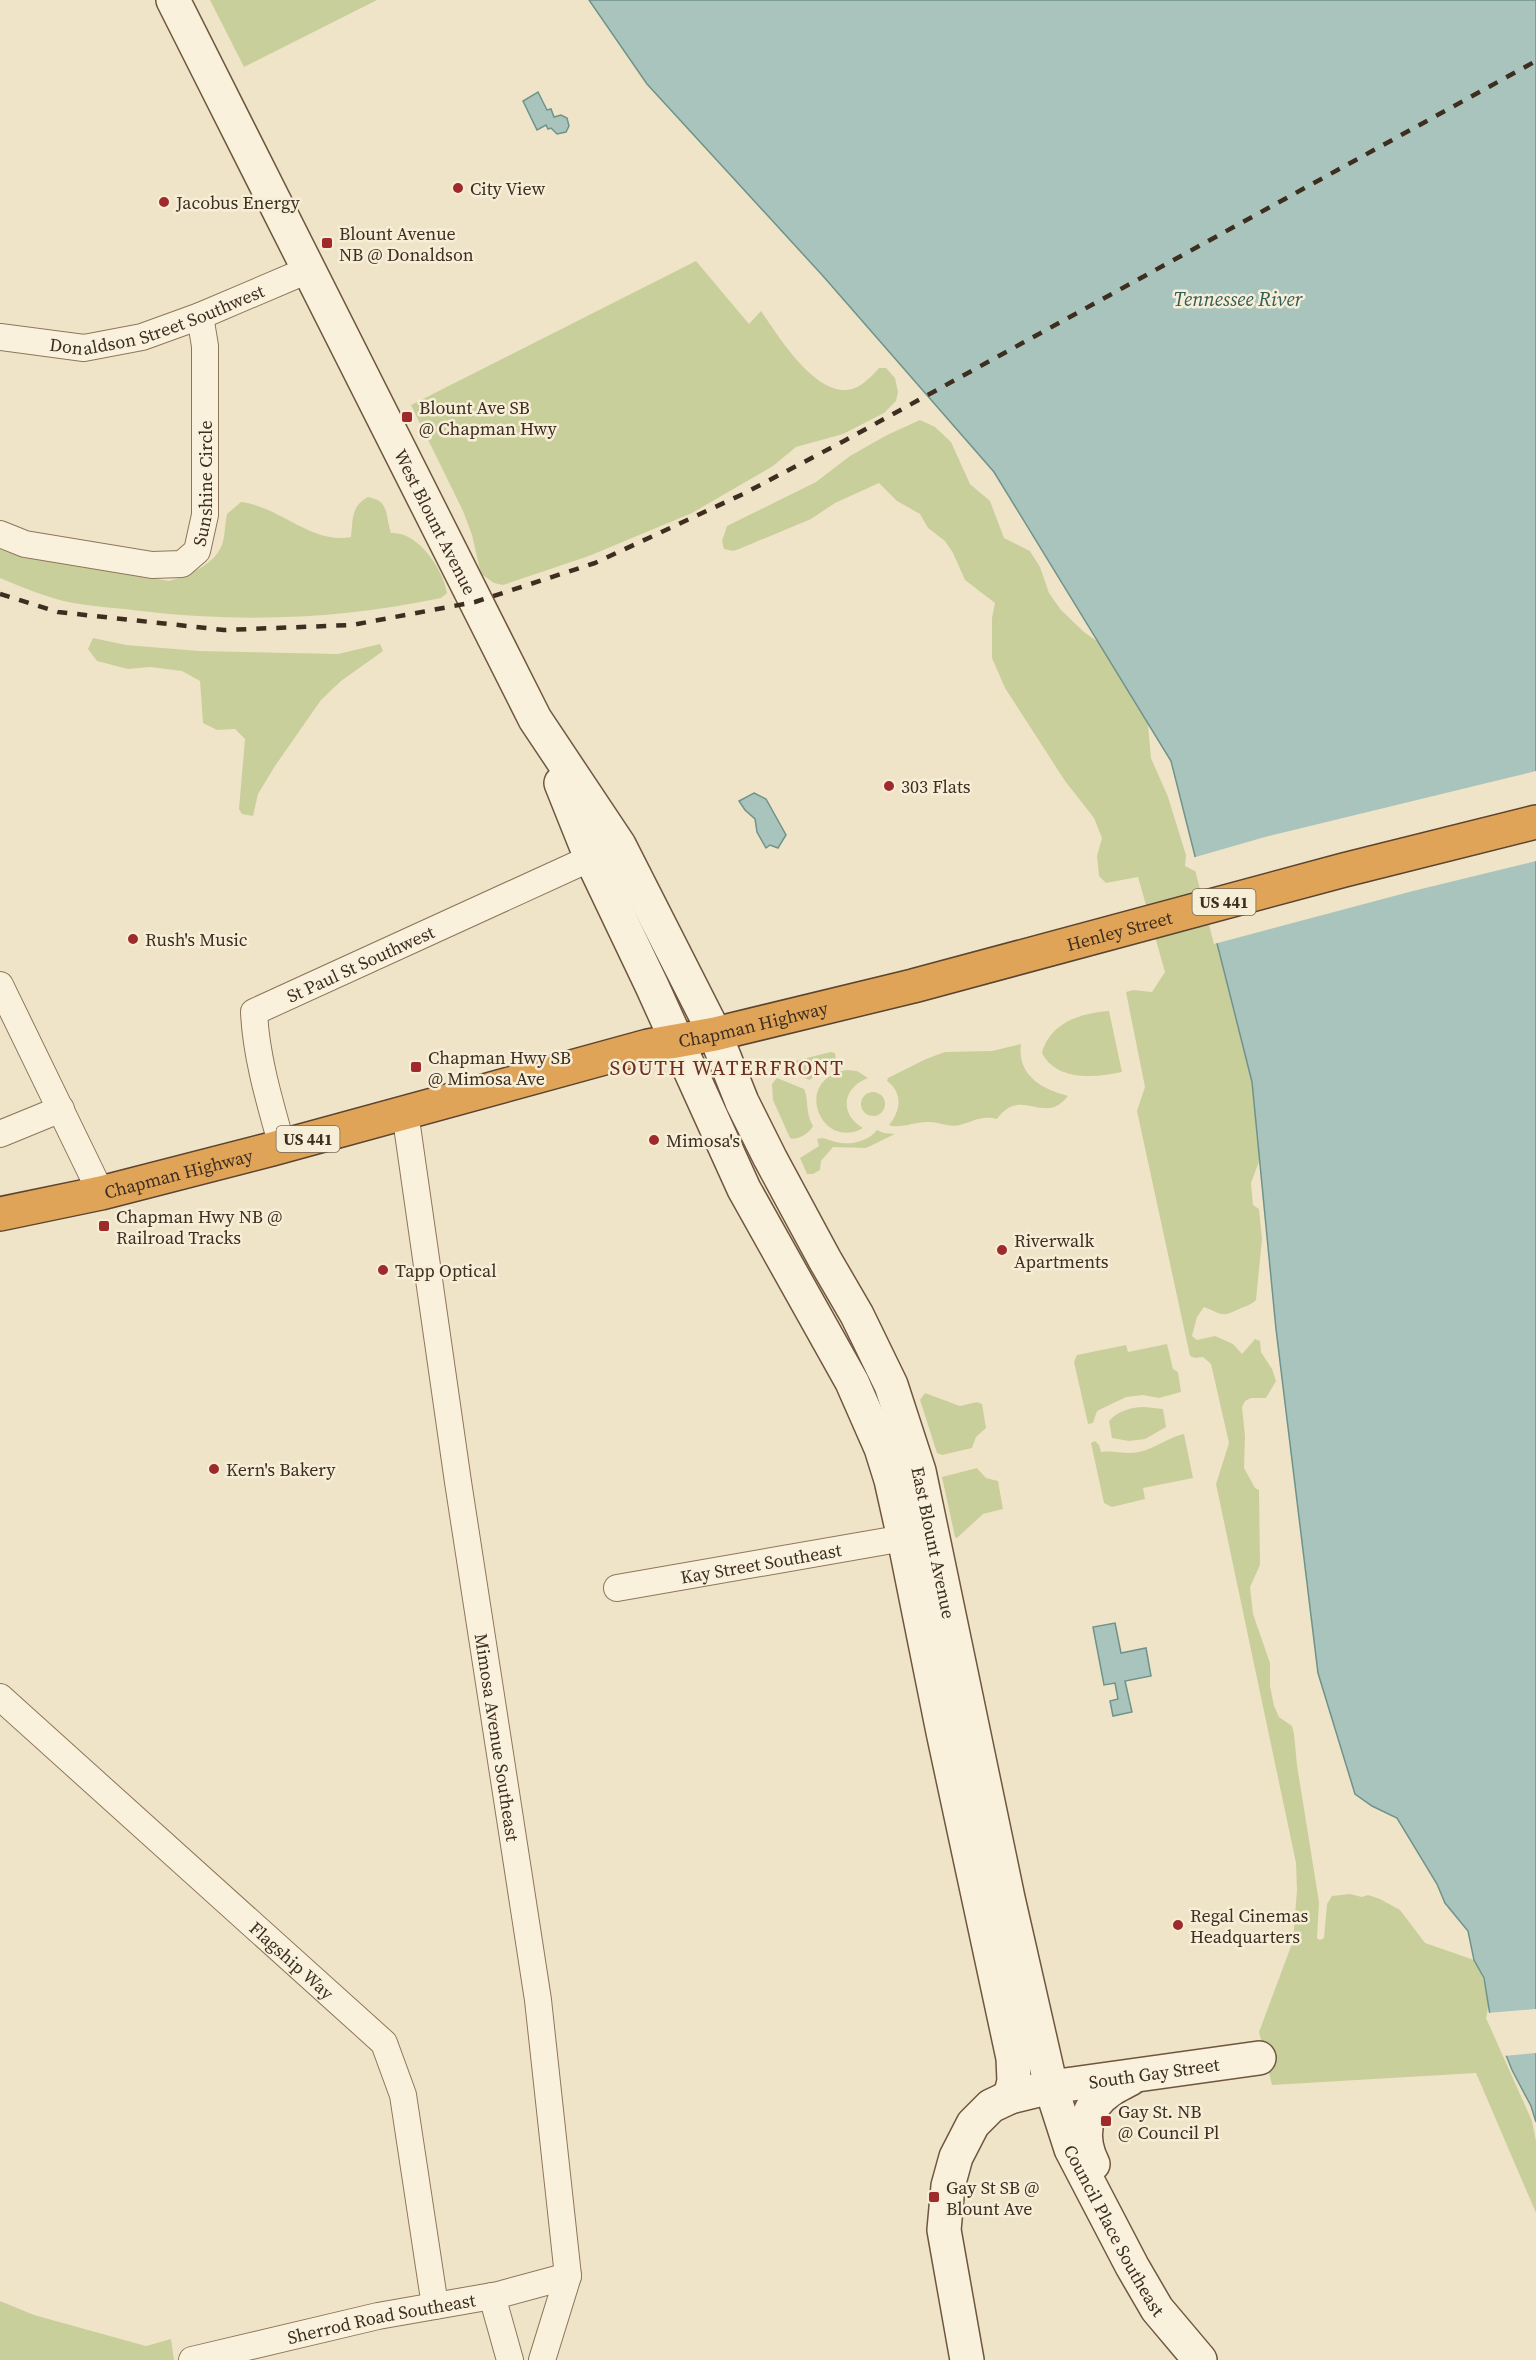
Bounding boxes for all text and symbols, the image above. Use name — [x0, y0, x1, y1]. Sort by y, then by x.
place label: City View — [470, 176, 545, 201]
marker: City View — [451, 181, 465, 195]
place label: Jacobus Energy — [175, 190, 300, 215]
marker: Jacobus Energy — [157, 195, 171, 209]
place label: Blount Avenue NB @ Donaldson — [339, 221, 474, 267]
marker: Blount Avenue NB @ Donaldson — [320, 236, 334, 250]
street label: Donaldson Street Southwest — [48, 278, 268, 360]
water label: Tennessee River — [1173, 285, 1304, 313]
place label: Blount Ave SB @ Chapman Hwy — [419, 395, 557, 441]
marker: Blount Ave SB @ Chapman Hwy — [400, 410, 414, 424]
street label: Sunshine Circle — [186, 420, 218, 548]
street label: West Blount Avenue — [389, 445, 483, 599]
place label: 303 Flats — [901, 774, 971, 799]
marker: 303 Flats — [882, 779, 896, 793]
road number: US 441 — [1192, 889, 1256, 915]
street label: Henley Street — [1064, 904, 1175, 957]
street label: St Paul St Southwest — [282, 919, 438, 1008]
place label: Rush's Music — [145, 927, 248, 952]
marker: Rush's Music — [126, 932, 140, 946]
street label: Chapman Highway — [676, 994, 831, 1053]
place label: Chapman Hwy SB @ Mimosa Ave — [428, 1045, 571, 1091]
district label: SOUTH WATERFRONT — [609, 1053, 845, 1082]
marker: Chapman Hwy SB @ Mimosa Ave — [409, 1060, 423, 1074]
road number: US 441 — [276, 1126, 340, 1152]
place label: Mimosa's — [666, 1128, 740, 1153]
marker: Mimosa's — [647, 1133, 661, 1147]
street label: Chapman Highway — [101, 1142, 256, 1204]
place label: Chapman Hwy NB @ Railroad Tracks — [116, 1204, 282, 1250]
marker: Chapman Hwy NB @ Railroad Tracks — [97, 1219, 111, 1233]
place label: Riverwalk Apartments — [1014, 1228, 1109, 1274]
marker: Riverwalk Apartments — [995, 1243, 1009, 1257]
place label: Tapp Optical — [395, 1258, 497, 1283]
marker: Tapp Optical — [376, 1263, 390, 1277]
place label: Kern's Bakery — [226, 1457, 336, 1482]
marker: Kern's Bakery — [207, 1462, 221, 1476]
street label: East Blount Avenue — [906, 1464, 962, 1621]
street label: Kay Street Southeast — [678, 1537, 843, 1589]
street label: Mimosa Avenue Southeast — [469, 1631, 526, 1843]
place label: Regal Cinemas Headquarters — [1190, 1903, 1309, 1949]
street label: Flagship Way — [244, 1915, 340, 2005]
marker: Regal Cinemas Headquarters — [1171, 1918, 1185, 1932]
street label: South Gay Street — [1087, 2051, 1221, 2094]
place label: Gay St. NB @ Council Pl — [1118, 2099, 1219, 2145]
marker: Gay St. NB @ Council Pl — [1099, 2114, 1113, 2128]
street label: Council Place Southeast — [1058, 2140, 1170, 2322]
place label: Gay St SB @ Blount Ave — [946, 2175, 1039, 2221]
marker: Gay St SB @ Blount Ave — [927, 2190, 941, 2204]
street label: Sherrod Road Southeast — [285, 2287, 477, 2350]

